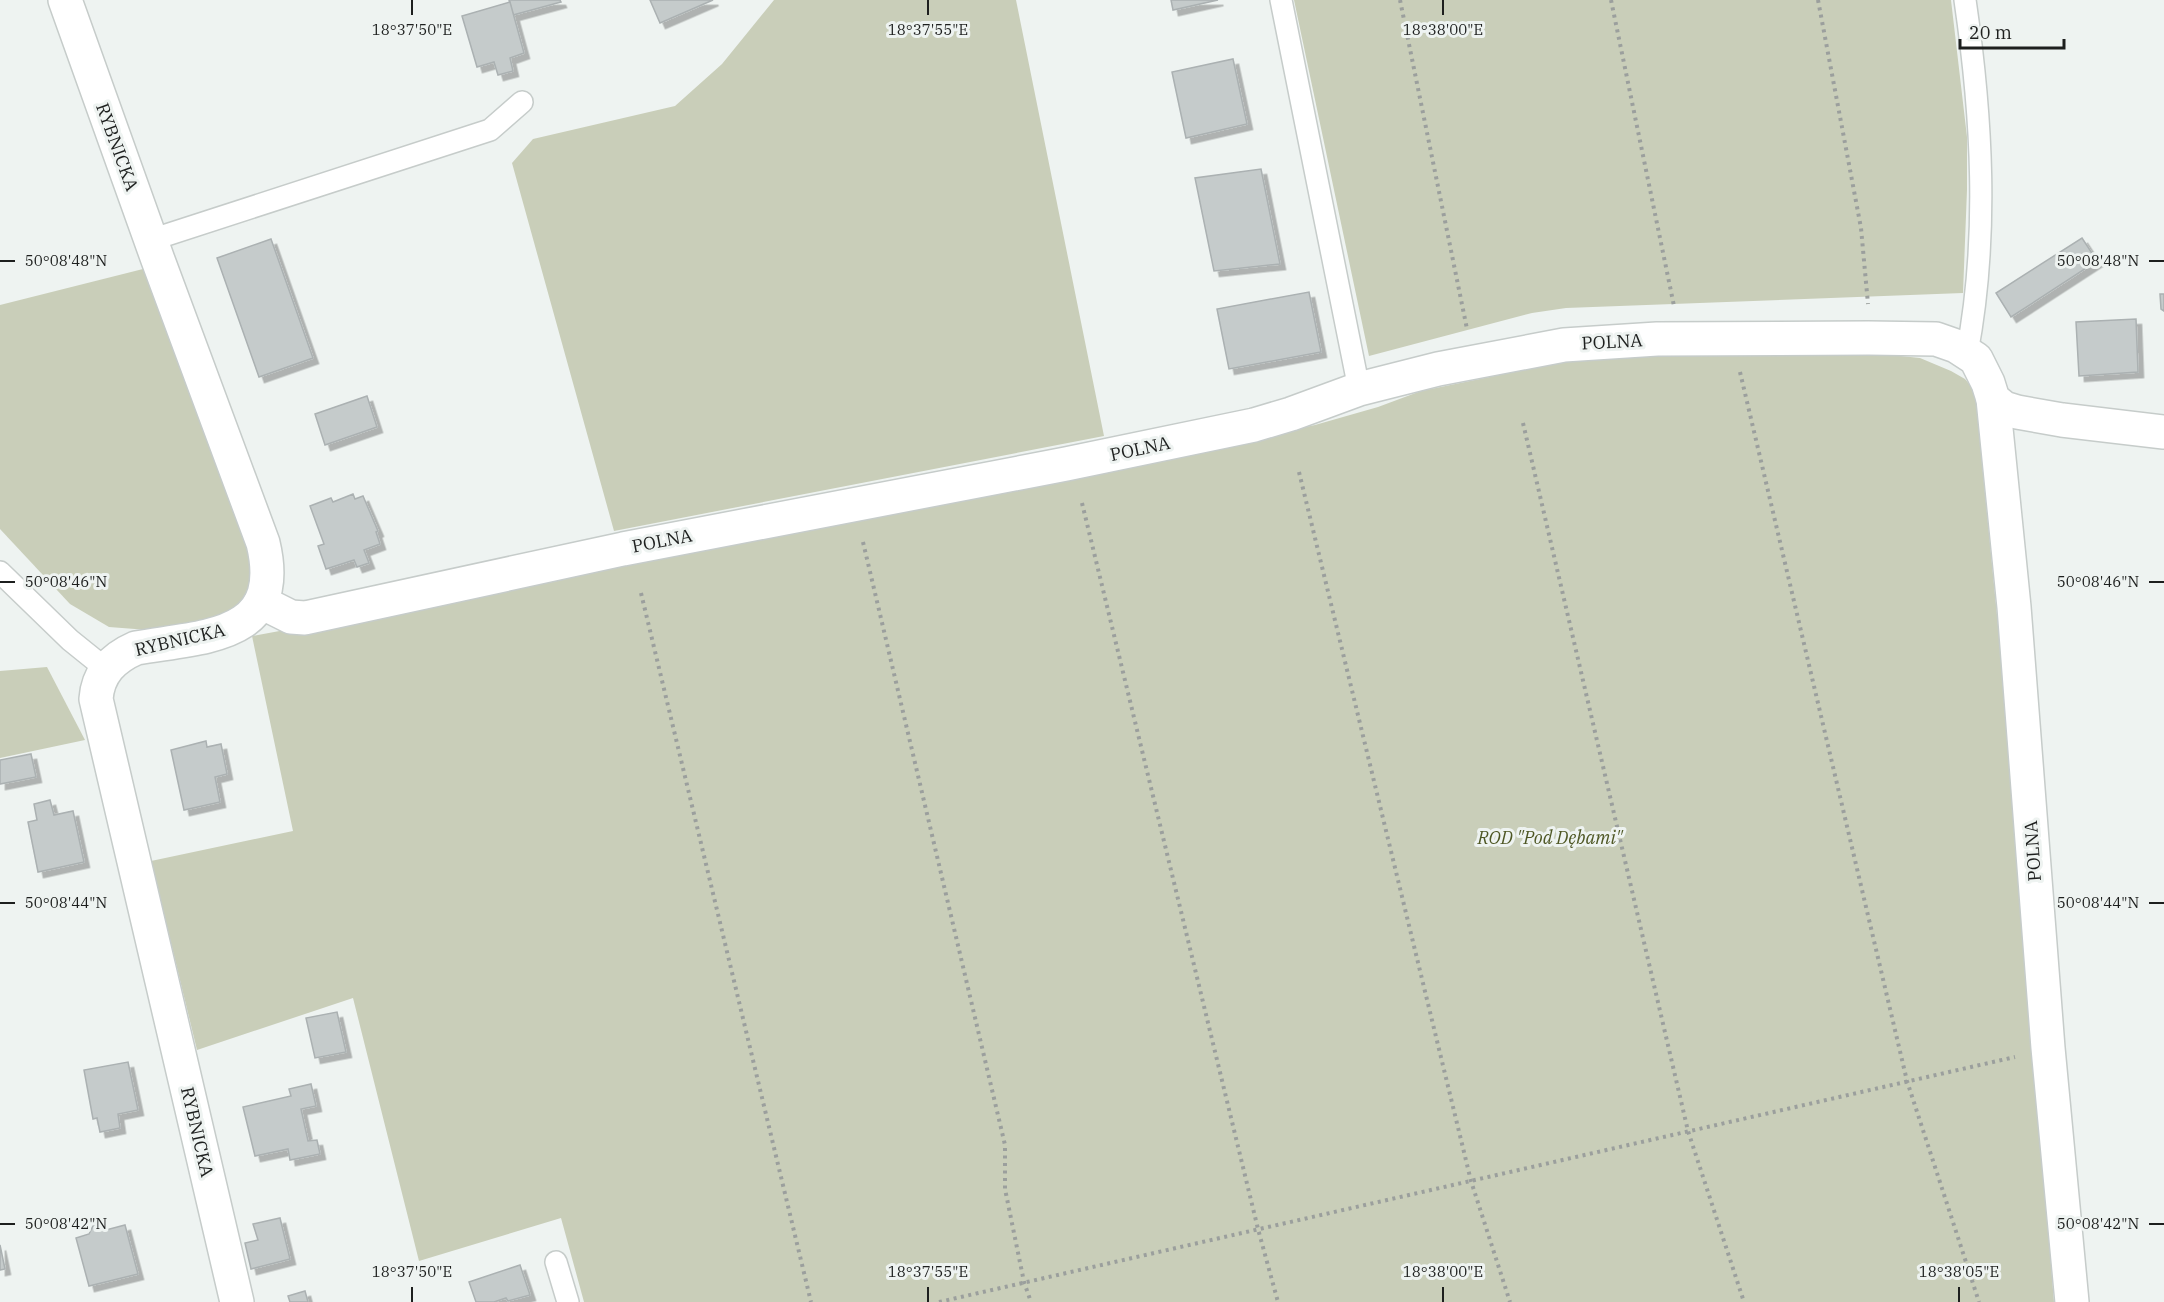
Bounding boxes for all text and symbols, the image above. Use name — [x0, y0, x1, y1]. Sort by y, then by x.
scale bar — [1960, 12, 2064, 50]
text: 18°37'50"E — [372, 20, 452, 39]
text: 18°37'55"E — [888, 20, 968, 39]
text: 18°38'00"E — [1403, 20, 1483, 39]
text: 20 m — [1969, 21, 2012, 44]
street label: RYBNICKA — [91, 100, 144, 195]
text: 50°08'48"N — [25, 251, 107, 270]
text: 50°08'48"N — [2057, 251, 2139, 270]
street label: POLNA — [1581, 328, 1644, 355]
street label: POLNA — [1108, 431, 1173, 466]
street label: POLNA — [630, 523, 695, 558]
text: 50°08'46"N — [25, 572, 107, 591]
text: 50°08'46"N — [2057, 572, 2139, 591]
street label: RYBNICKA — [133, 618, 228, 661]
street label: POLNA — [2019, 819, 2046, 882]
park label: ROD "Pod Dębami" — [1477, 826, 1624, 849]
text: 50°08'44"N — [25, 893, 107, 912]
text: 50°08'44"N — [2057, 893, 2139, 912]
street label: RYBNICKA — [176, 1085, 219, 1180]
text: 50°08'42"N — [25, 1214, 107, 1233]
text: 50°08'42"N — [2057, 1214, 2139, 1233]
text: 18°37'50"E — [372, 1262, 452, 1281]
text: 18°37'55"E — [888, 1262, 968, 1281]
text: 18°38'00"E — [1403, 1262, 1483, 1281]
text: 18°38'05"E — [1919, 1262, 1999, 1281]

